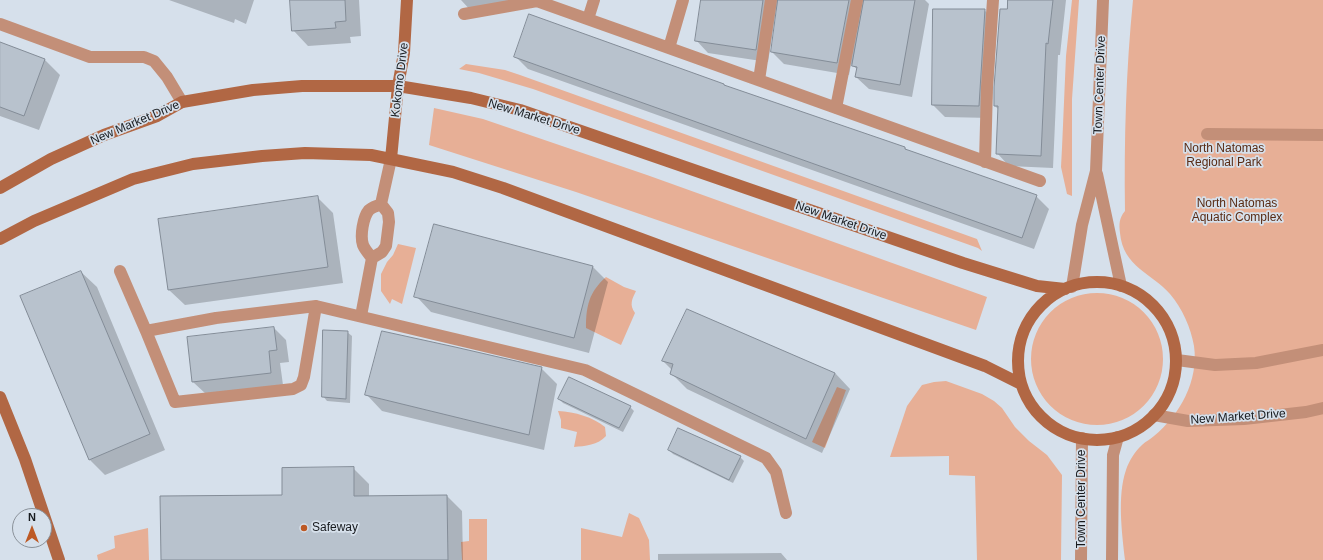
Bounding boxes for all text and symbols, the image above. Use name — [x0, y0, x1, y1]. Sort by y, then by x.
street label: Town Center Drive — [1091, 35, 1109, 135]
street label: Kokomo Drive — [388, 42, 412, 118]
street label: New Market Drive — [486, 96, 582, 138]
street label: New Market Drive — [88, 98, 182, 148]
park label: North Natomas Regional Park — [1184, 142, 1264, 170]
park label: North Natomas Aquatic Complex — [1192, 197, 1282, 225]
street label: New Market Drive — [794, 199, 888, 243]
street label: New Market Drive — [1190, 406, 1286, 428]
street label: Town Center Drive — [1075, 450, 1089, 548]
north arrow — [12, 508, 52, 548]
text: N — [28, 511, 36, 523]
place label: Safeway — [312, 521, 358, 535]
marker: Safeway — [299, 523, 309, 533]

